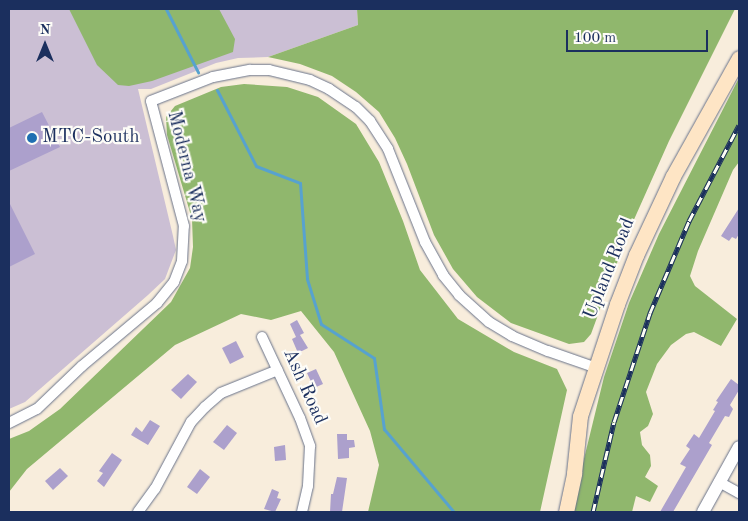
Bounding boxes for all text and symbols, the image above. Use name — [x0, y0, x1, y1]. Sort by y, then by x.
north arrow — [20, 20, 70, 70]
scale bar — [568, 20, 710, 52]
text: N — [40, 23, 50, 37]
text: 100 m — [574, 31, 616, 46]
street label: Moderna Way — [161, 109, 211, 225]
place label: MTC-South — [42, 127, 140, 149]
marker: MTC-South — [26, 132, 38, 144]
street label: Upland Road — [579, 215, 641, 323]
street label: Ash Road — [277, 345, 331, 429]

